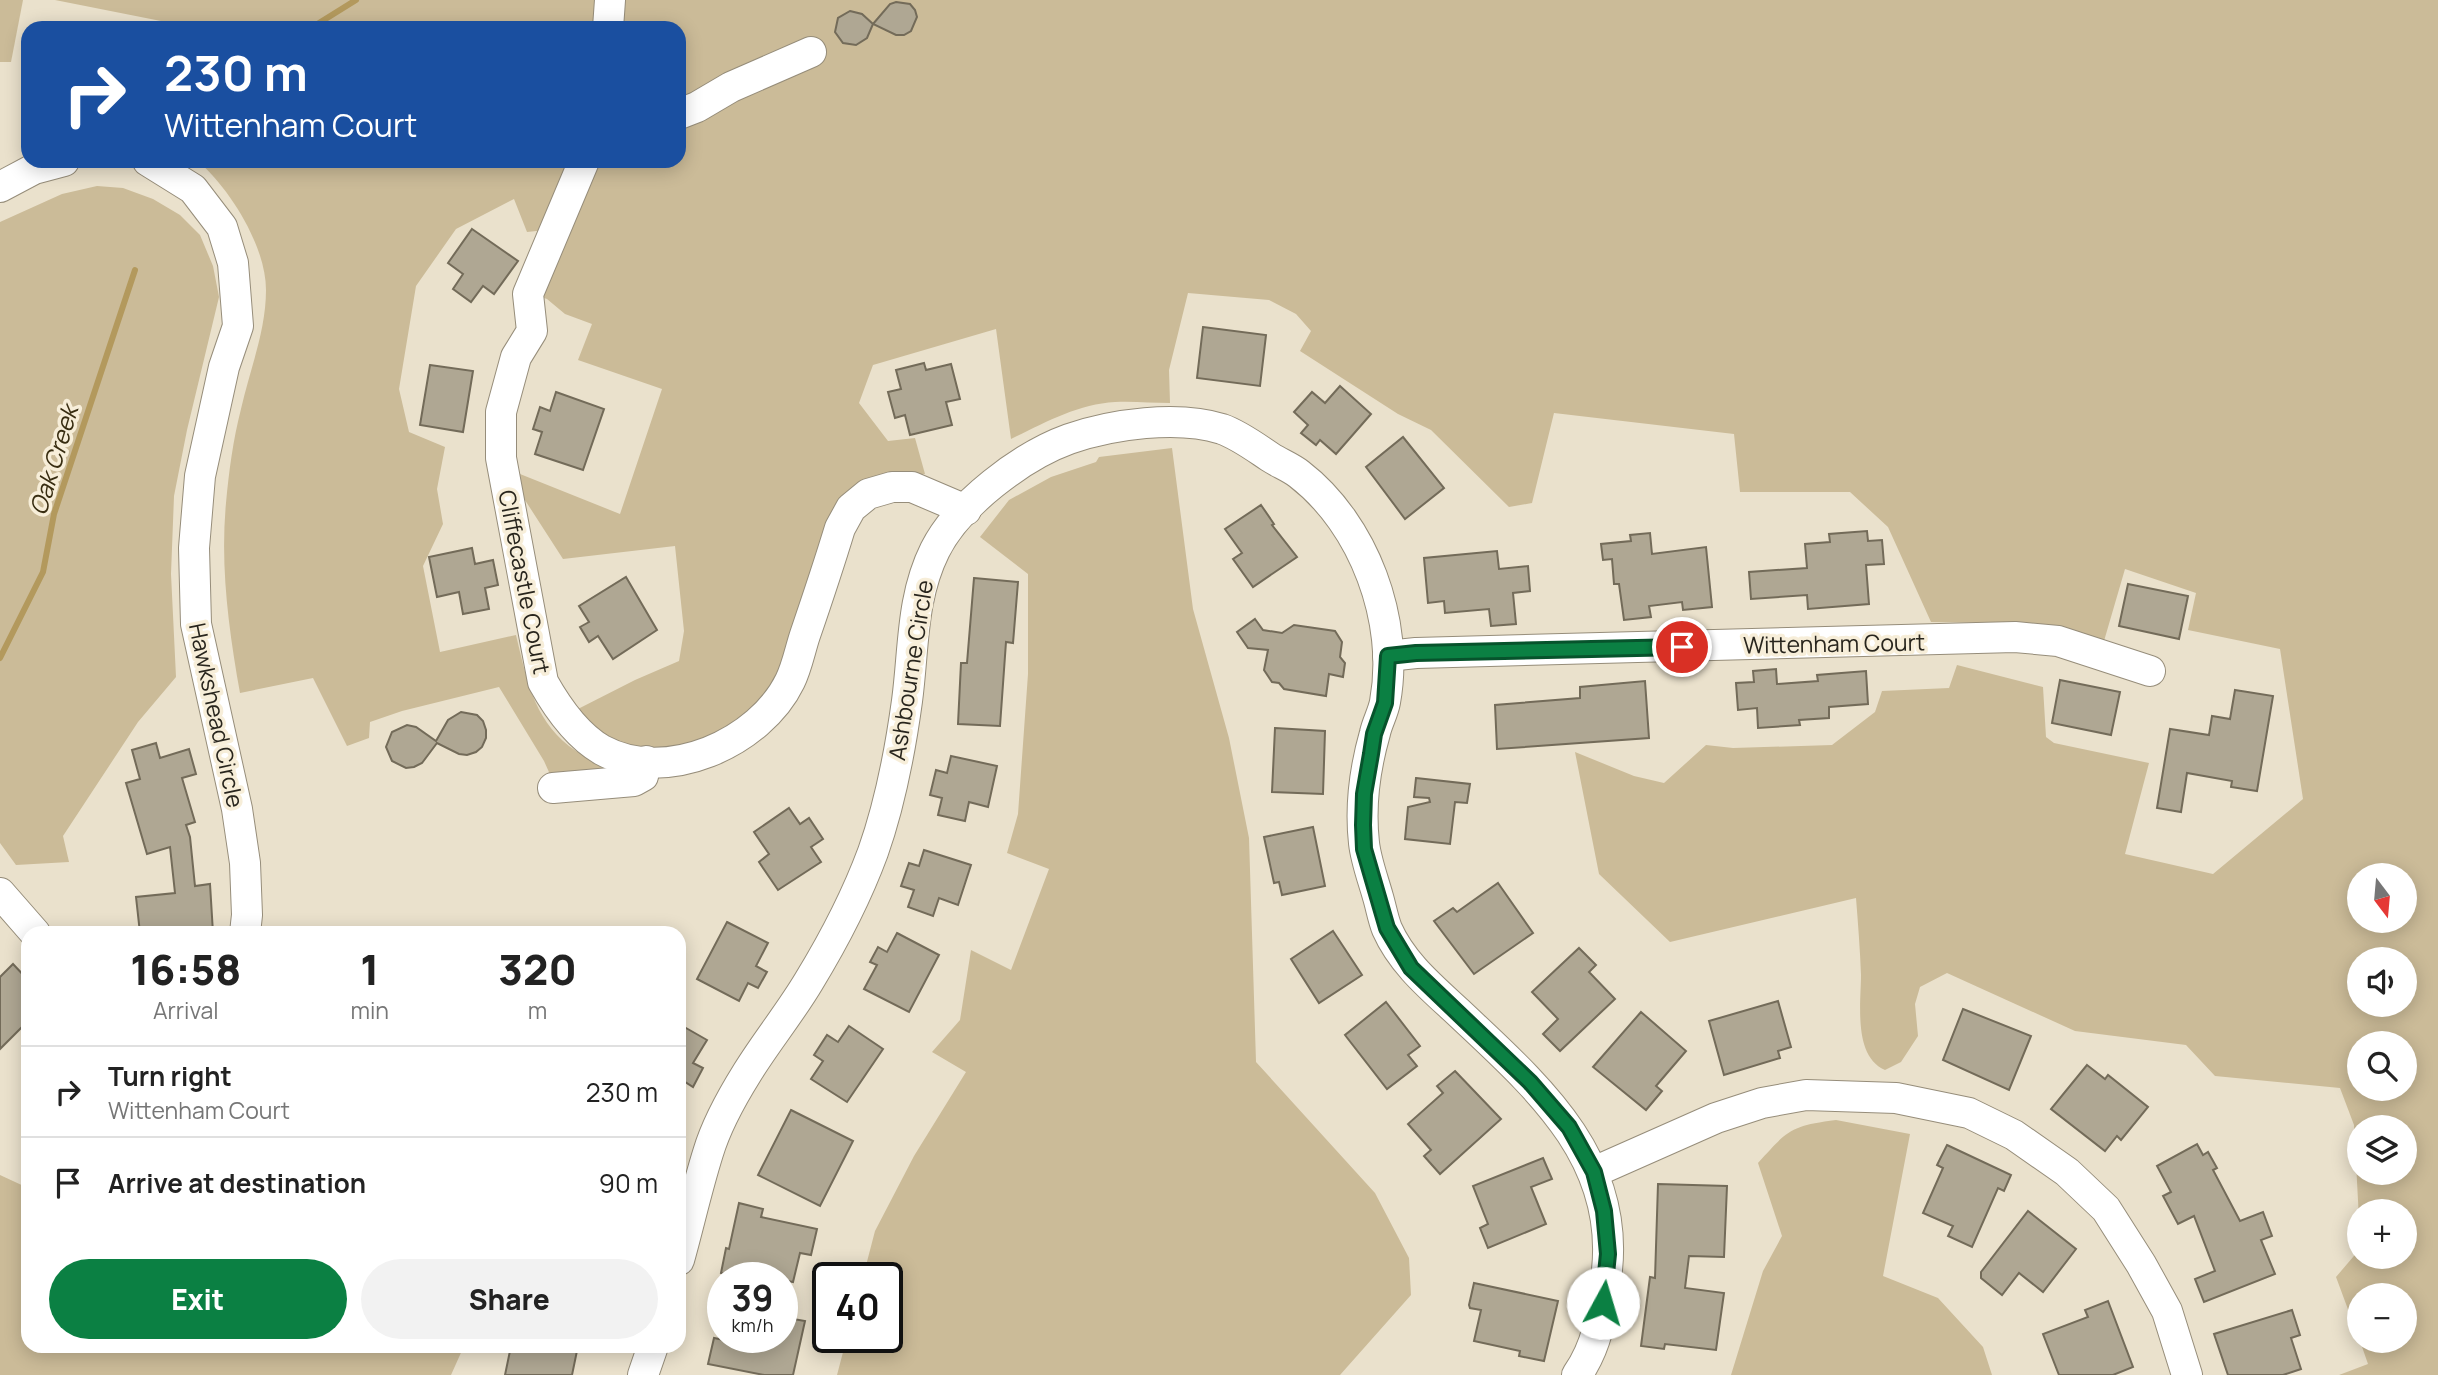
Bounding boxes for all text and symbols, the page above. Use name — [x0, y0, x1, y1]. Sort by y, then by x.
text: 230 m — [164, 39, 308, 106]
icon: right — [49, 49, 140, 140]
text: Wittenham Court — [164, 103, 417, 147]
water label: Oak Creek — [21, 398, 86, 519]
street label: Cliffecastle Court — [491, 487, 559, 677]
street label: Ashbourne Circle — [880, 578, 940, 762]
pin — [1652, 617, 1712, 677]
street label: Hawkshead Circle — [182, 620, 252, 810]
street label: Wittenham Court — [1743, 625, 1925, 661]
icon: arrive — [1663, 628, 1701, 666]
north arrow — [2347, 863, 2417, 933]
map controls — [2347, 863, 2417, 1353]
text: 16:58 — [130, 940, 241, 998]
text: 1 — [360, 940, 379, 998]
text: 320 — [498, 940, 577, 998]
button: sound — [2347, 947, 2417, 1017]
text: Arrival — [153, 994, 219, 1026]
text: min — [351, 994, 389, 1026]
text: m — [528, 994, 547, 1026]
button: search — [2347, 1031, 2417, 1101]
text: Turn right — [108, 1058, 232, 1094]
icon: right — [49, 1073, 87, 1111]
text: 230 m — [586, 1074, 658, 1110]
text: Wittenham Court — [108, 1094, 290, 1126]
button: layers — [2347, 1115, 2417, 1185]
icon: arrive — [49, 1164, 87, 1202]
text: Arrive at destination — [108, 1165, 366, 1201]
text: 90 m — [599, 1165, 658, 1201]
button: + — [2347, 1199, 2417, 1269]
button: Exit — [49, 1259, 347, 1339]
button: Share — [361, 1259, 658, 1339]
speed limit sign: 40 — [812, 1262, 903, 1353]
position arrow — [1566, 1266, 1640, 1340]
text: 39 — [731, 1274, 774, 1322]
button: − — [2347, 1283, 2417, 1353]
text: km/h — [732, 1313, 773, 1337]

